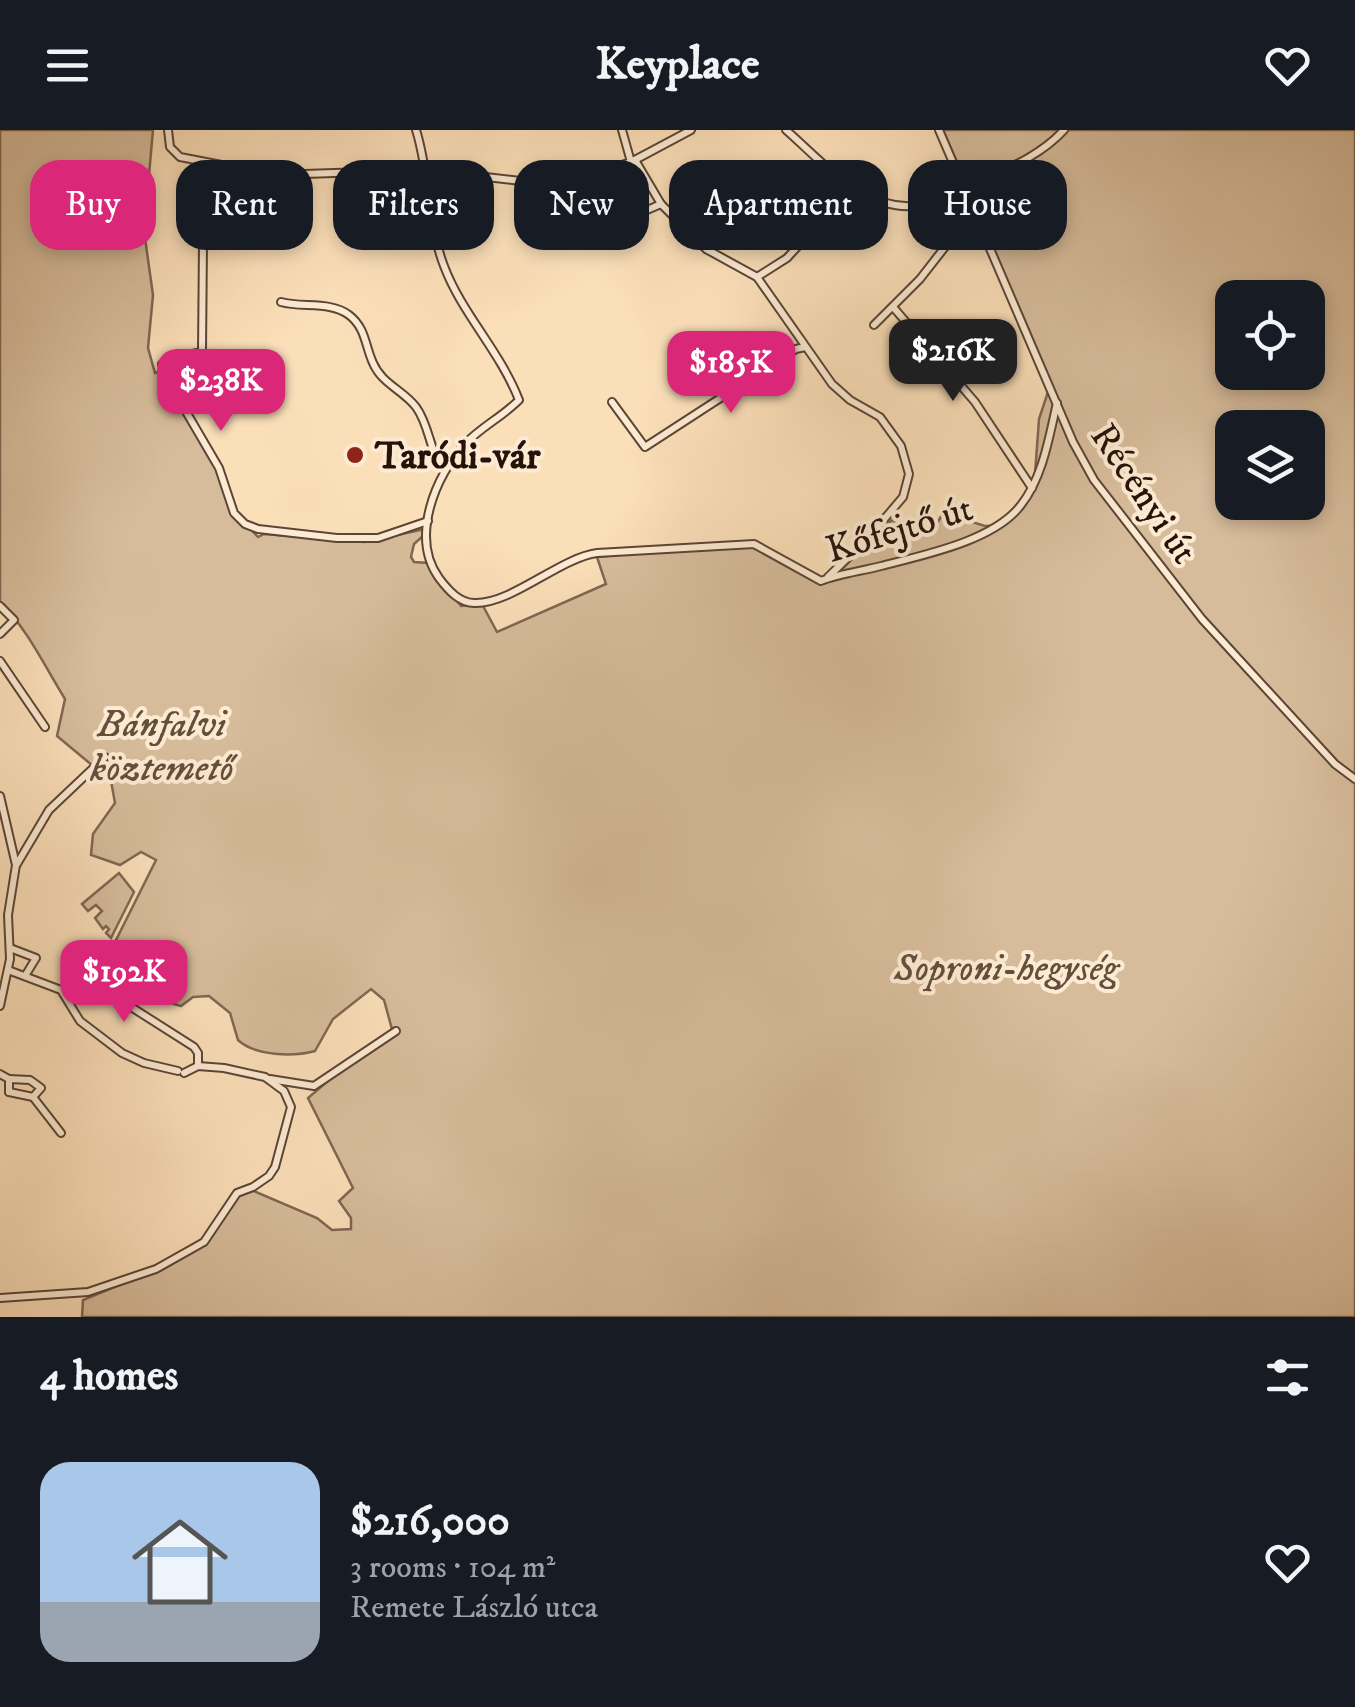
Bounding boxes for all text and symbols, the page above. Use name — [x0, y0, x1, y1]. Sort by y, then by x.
text: Keyplace — [595, 37, 760, 93]
icon: menu — [40, 38, 95, 93]
icon: heart — [1260, 38, 1315, 93]
chip: Buy — [30, 160, 156, 250]
chip: Rent — [176, 160, 313, 250]
chip: Filters — [333, 160, 494, 250]
chip: New — [514, 160, 649, 250]
chip: Apartment — [669, 160, 888, 250]
chip: House — [908, 160, 1067, 250]
map controls — [1215, 280, 1325, 520]
button: locate — [1215, 280, 1325, 390]
pin: $216K — [883, 319, 1023, 404]
pin: $185K — [661, 331, 801, 416]
text: $216K — [911, 331, 995, 371]
text: $185K — [689, 343, 773, 383]
pin: $238K — [151, 349, 291, 434]
text: $238K — [179, 361, 263, 401]
button: layers — [1215, 410, 1325, 520]
street label: Récényi út — [1079, 415, 1208, 573]
place label: Taródi-vár — [374, 433, 541, 481]
marker: Taródi-vár — [344, 444, 366, 466]
street label: Kőfejtő út — [820, 485, 979, 575]
park label: Bánfalvi köztemető — [89, 701, 238, 793]
pin: $192K — [54, 940, 194, 1025]
park label: Soproni-hegység — [893, 945, 1120, 993]
text: $192K — [82, 952, 166, 992]
icon: filters — [1260, 1350, 1315, 1405]
text: 4 homes — [40, 1351, 178, 1403]
text: $216,000 — [350, 1496, 510, 1548]
icon: home — [120, 1502, 240, 1622]
icon: heart — [1260, 1535, 1315, 1590]
text: 3 rooms · 104 m² — [350, 1548, 555, 1588]
text: Remete László utca — [350, 1588, 598, 1628]

